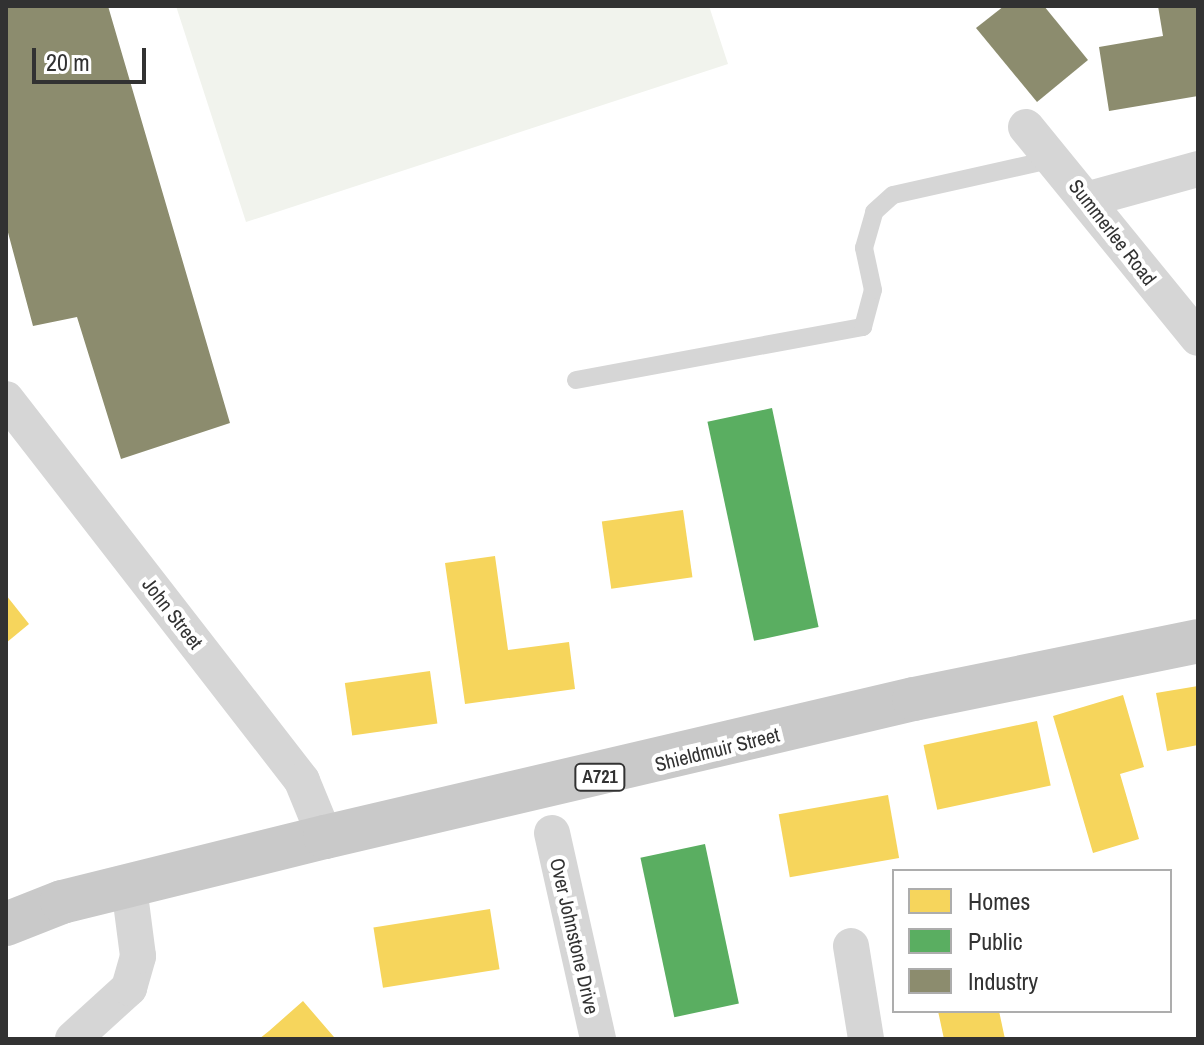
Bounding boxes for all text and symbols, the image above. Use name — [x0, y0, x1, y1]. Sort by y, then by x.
scale bar — [36, 32, 150, 82]
text: 20 m — [46, 46, 90, 78]
street label: Summerlee Road — [1064, 174, 1162, 290]
street label: John Street — [138, 573, 208, 653]
street label: Shieldmuir Street — [652, 722, 782, 776]
road number: A721 — [574, 763, 626, 791]
street label: Over Johnstone Drive — [545, 856, 605, 1016]
legend — [892, 869, 1172, 1013]
text: Homes — [968, 885, 1030, 917]
text: Public — [968, 925, 1023, 957]
text: Industry — [968, 965, 1038, 997]

